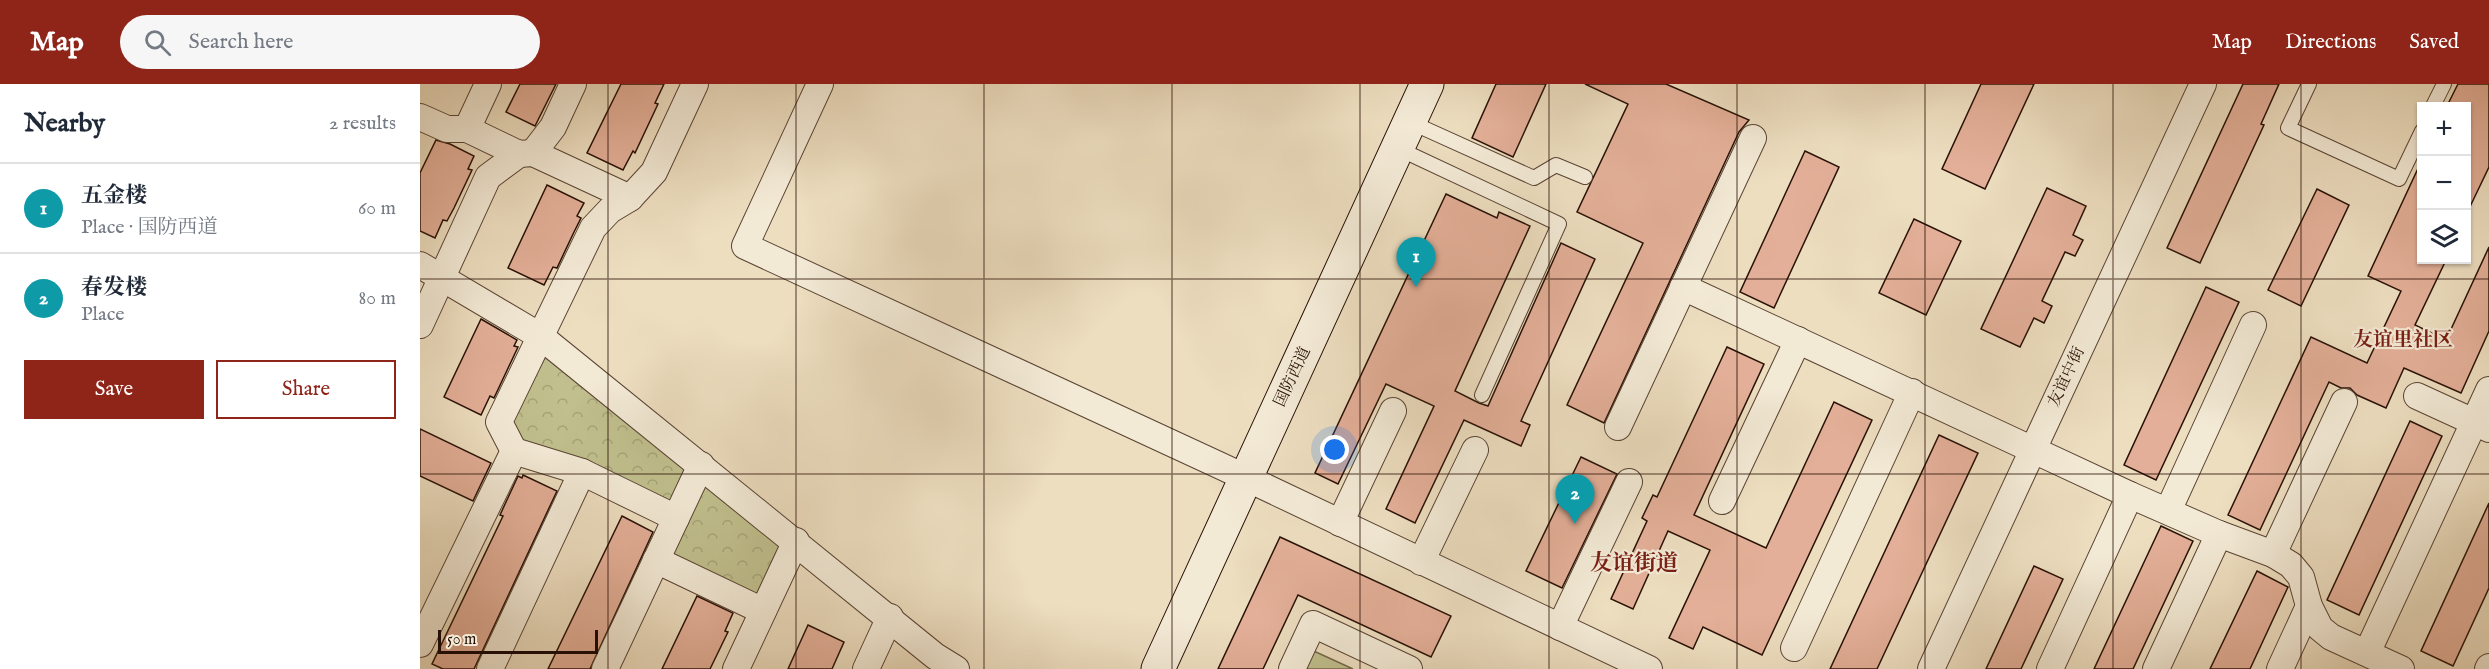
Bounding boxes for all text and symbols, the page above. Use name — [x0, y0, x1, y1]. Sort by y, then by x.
search box — [120, 15, 540, 69]
text: Map — [30, 25, 84, 60]
icon: search — [141, 26, 174, 59]
text: Search here — [189, 28, 293, 56]
text: Map — [2212, 29, 2252, 56]
text: Directions — [2285, 29, 2376, 56]
text: Saved — [2409, 29, 2459, 56]
map controls — [2417, 102, 2471, 264]
button: + — [2417, 102, 2471, 156]
text: Nearby — [24, 107, 105, 140]
text: 2 results — [329, 111, 396, 136]
button: − — [2417, 156, 2471, 210]
text: 五金楼 — [81, 182, 147, 210]
text: 1 — [40, 196, 47, 221]
text: 60 m — [358, 196, 396, 221]
button: layers — [2417, 210, 2471, 264]
text: Place · 国防西道 — [81, 215, 218, 240]
pin: 1 — [1396, 238, 1436, 287]
text: 春发楼 — [81, 274, 147, 302]
text: 2 — [39, 286, 48, 311]
text: 80 m — [359, 286, 396, 311]
text: Place — [81, 302, 124, 327]
district label: 友谊里社区 — [2353, 328, 2453, 353]
street label: 国防西道 — [1270, 344, 1316, 410]
street label: 友谊中街 — [2044, 344, 2090, 410]
button: Save — [24, 360, 204, 419]
button: Share — [216, 360, 396, 419]
your location — [1320, 435, 1349, 464]
pin: 2 — [1556, 474, 1594, 524]
district label: 友谊街道 — [1590, 550, 1678, 578]
scale bar — [438, 627, 598, 654]
text: 50 m — [447, 630, 476, 650]

